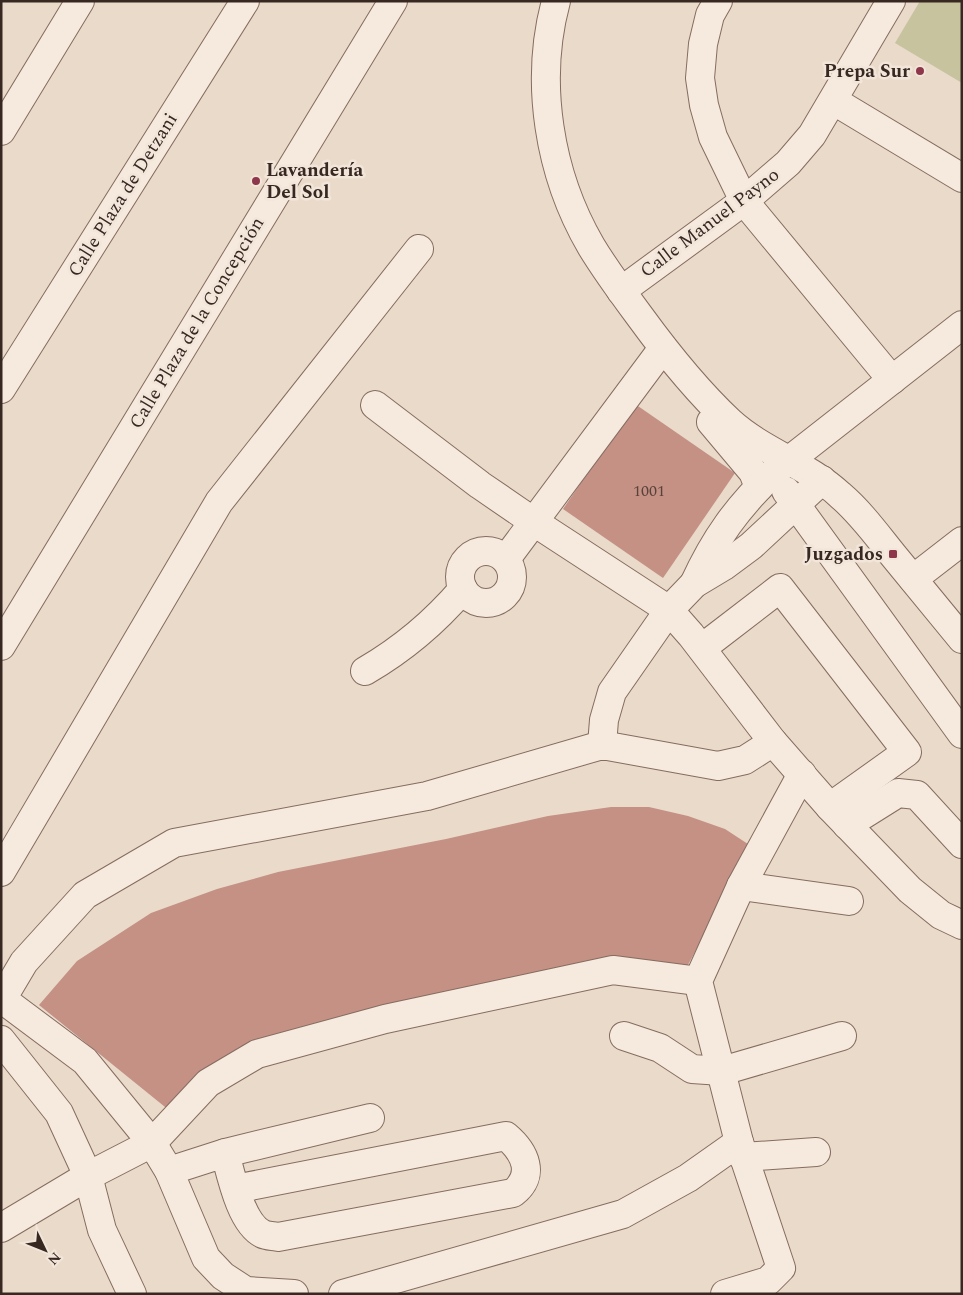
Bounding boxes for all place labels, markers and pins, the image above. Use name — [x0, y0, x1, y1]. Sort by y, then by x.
place label: Prepa Sur — [824, 57, 911, 86]
marker: Prepa Sur — [914, 65, 926, 77]
place label: Lavandería Del Sol — [266, 156, 364, 207]
marker: Lavandería Del Sol — [250, 175, 262, 187]
place label: Juzgados — [804, 540, 883, 569]
marker: Juzgados — [887, 548, 899, 560]

